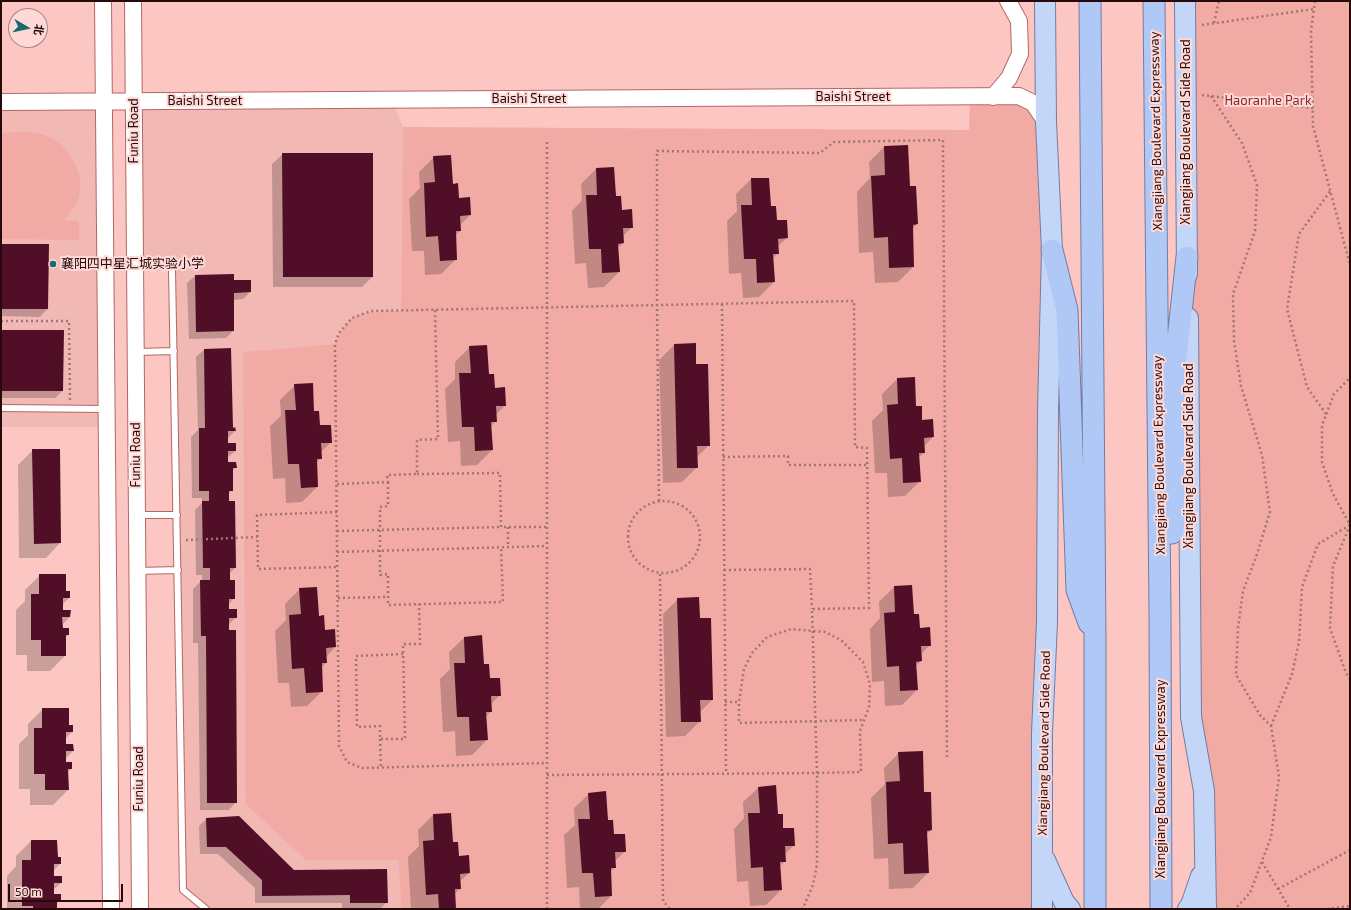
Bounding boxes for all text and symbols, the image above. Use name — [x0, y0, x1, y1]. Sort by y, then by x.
north arrow — [8, 8, 48, 48]
text: 北 — [32, 23, 47, 36]
street label: Xiangjiang Boulevard Expressway — [1146, 31, 1166, 231]
street label: Xiangjiang Boulevard Side Road — [1178, 39, 1194, 225]
street label: Baishi Street — [816, 89, 890, 105]
street label: Baishi Street — [492, 91, 566, 107]
street label: Baishi Street — [168, 93, 242, 109]
park label: Haoranhe Park — [1224, 93, 1312, 109]
street label: Funiu Road — [126, 98, 142, 164]
place label: 襄阳四中星汇城实验小学 — [61, 256, 204, 272]
marker: 襄阳四中星汇城实验小学 — [48, 259, 58, 269]
street label: Xiangjiang Boulevard Expressway — [1149, 355, 1169, 555]
street label: Xiangjiang Boulevard Side Road — [1181, 363, 1197, 549]
street label: Funiu Road — [128, 422, 144, 488]
street label: Xiangjiang Boulevard Side Road — [1035, 650, 1053, 836]
street label: Xiangjiang Boulevard Expressway — [1153, 679, 1169, 879]
street label: Funiu Road — [131, 746, 147, 812]
scale bar — [10, 876, 125, 902]
text: 50 m — [15, 884, 42, 898]

